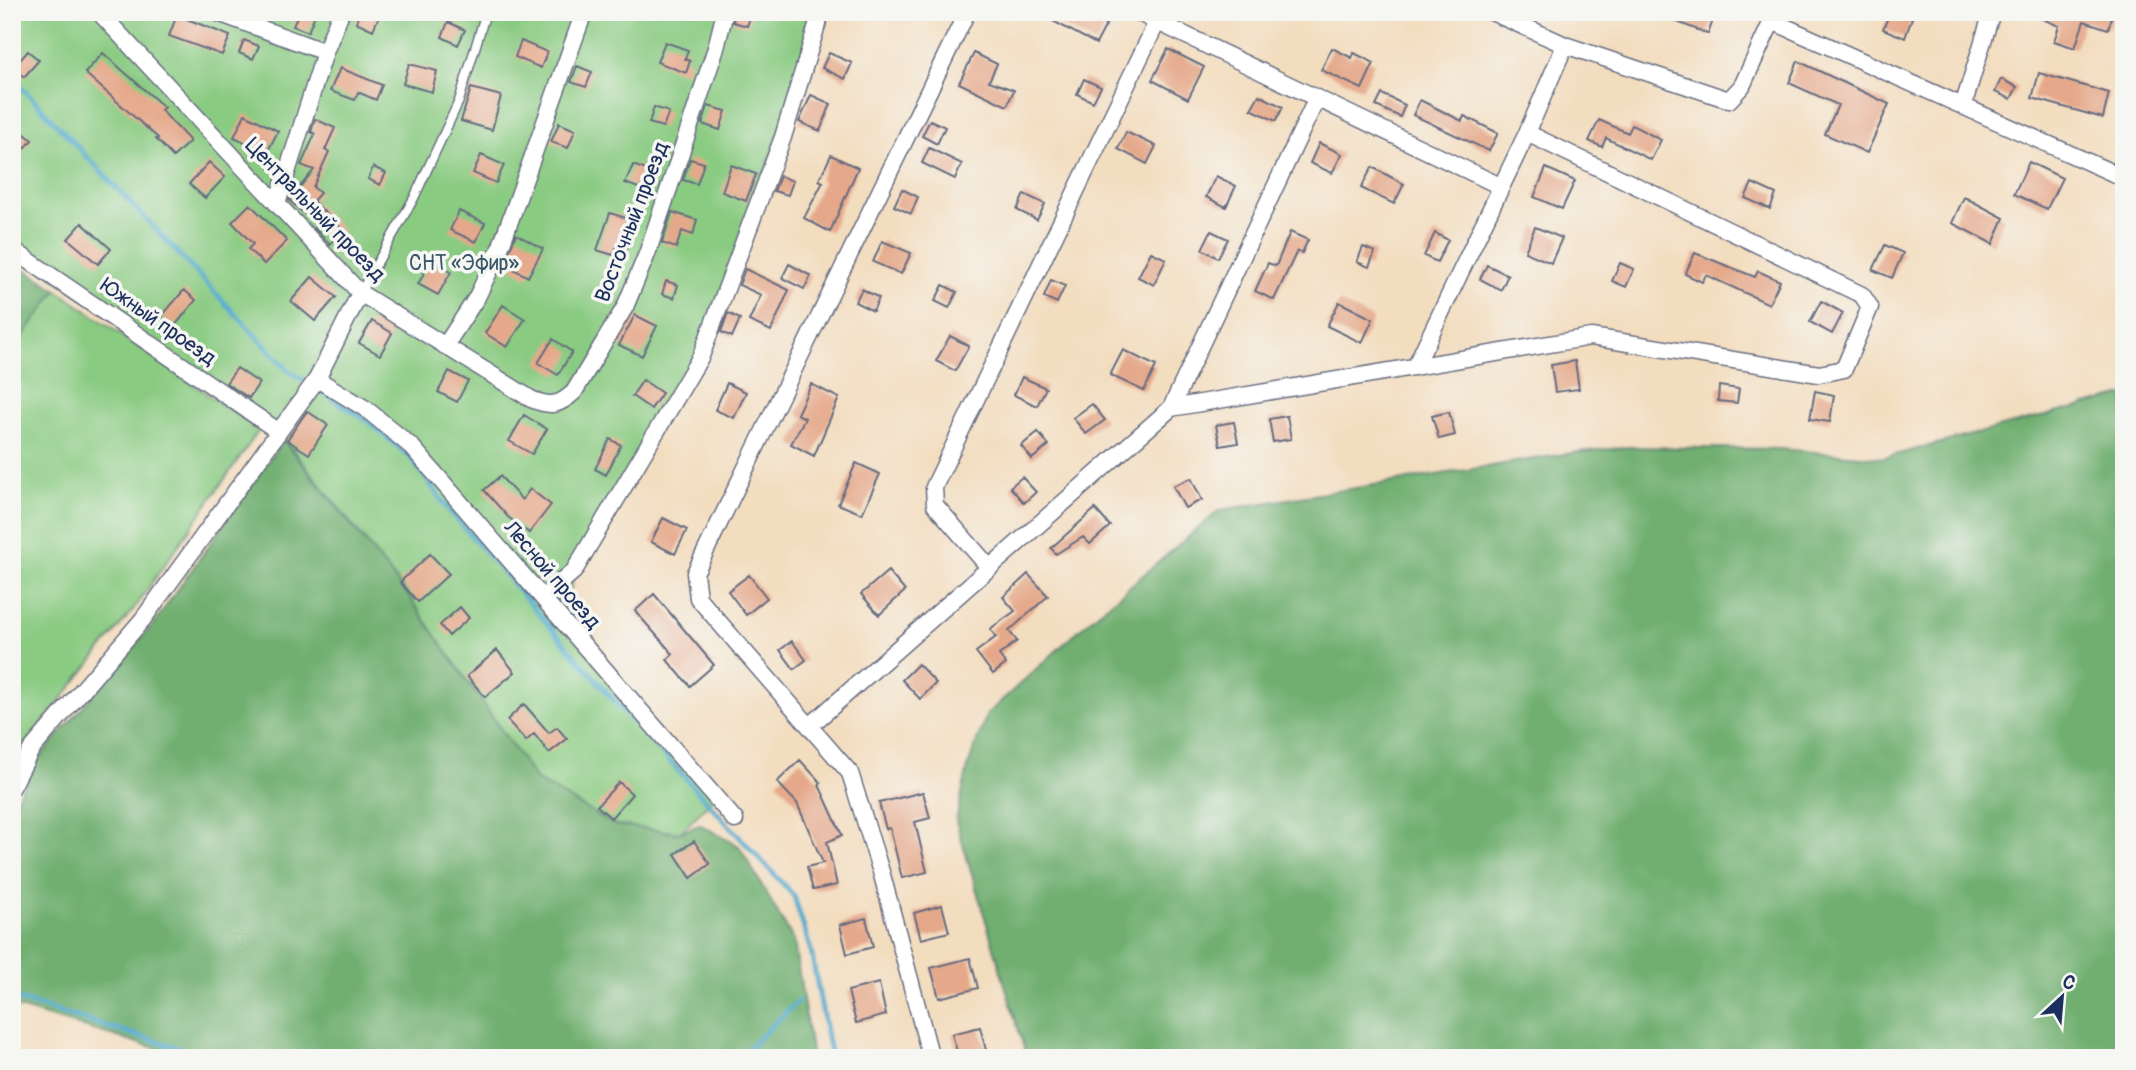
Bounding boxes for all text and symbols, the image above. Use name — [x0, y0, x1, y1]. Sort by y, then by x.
street label: Центральный проезд — [239, 132, 391, 288]
street label: Восточный проезд — [589, 138, 675, 306]
park label: СНТ «Эфир» — [409, 250, 519, 277]
street label: Южный проезд — [95, 272, 221, 372]
street label: Лесной проезд — [497, 514, 607, 635]
north arrow — [2028, 962, 2098, 1032]
text: С — [2058, 969, 2080, 996]

